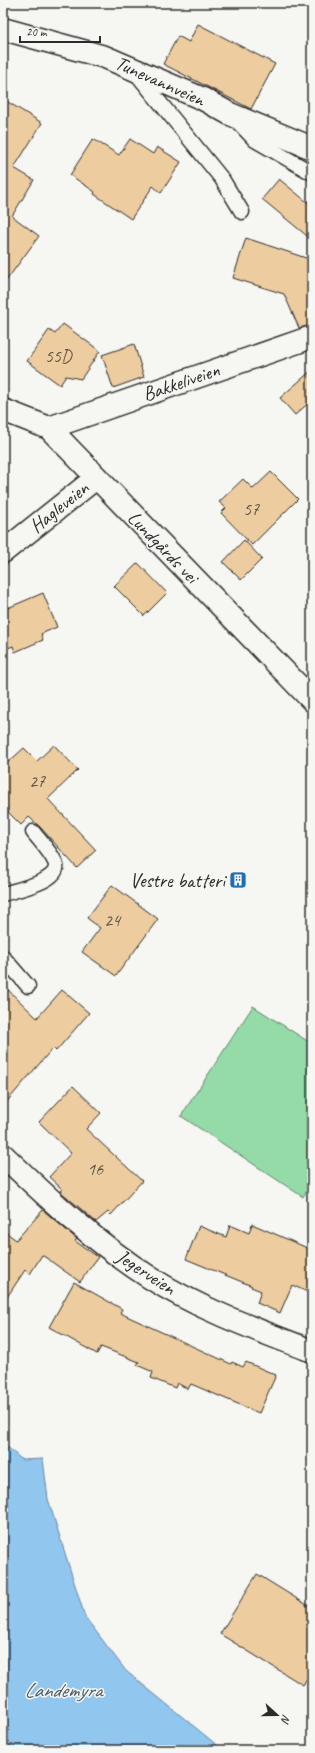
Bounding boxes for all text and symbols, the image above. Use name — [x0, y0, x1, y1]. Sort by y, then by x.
scale bar — [20, 18, 100, 44]
text: 20 m — [26, 24, 48, 40]
street label: Tunevannveien — [111, 50, 210, 112]
house number: 55D — [45, 345, 73, 367]
street label: Bakkeliveien — [139, 357, 224, 407]
street label: Hagleveien — [24, 475, 95, 539]
house number: 57 — [243, 498, 260, 520]
street label: Lundgårds vei — [122, 505, 205, 590]
house number: 27 — [29, 770, 46, 792]
place label: Vestre batteri — [130, 868, 227, 893]
building icon: Vestre batteri — [228, 870, 248, 890]
house number: 24 — [104, 909, 122, 931]
house number: 16 — [87, 1158, 104, 1180]
street label: Jegerveien — [111, 1243, 181, 1301]
water label: Landemyra — [24, 1677, 104, 1703]
north arrow — [257, 1695, 297, 1735]
text: N — [278, 1713, 294, 1726]

